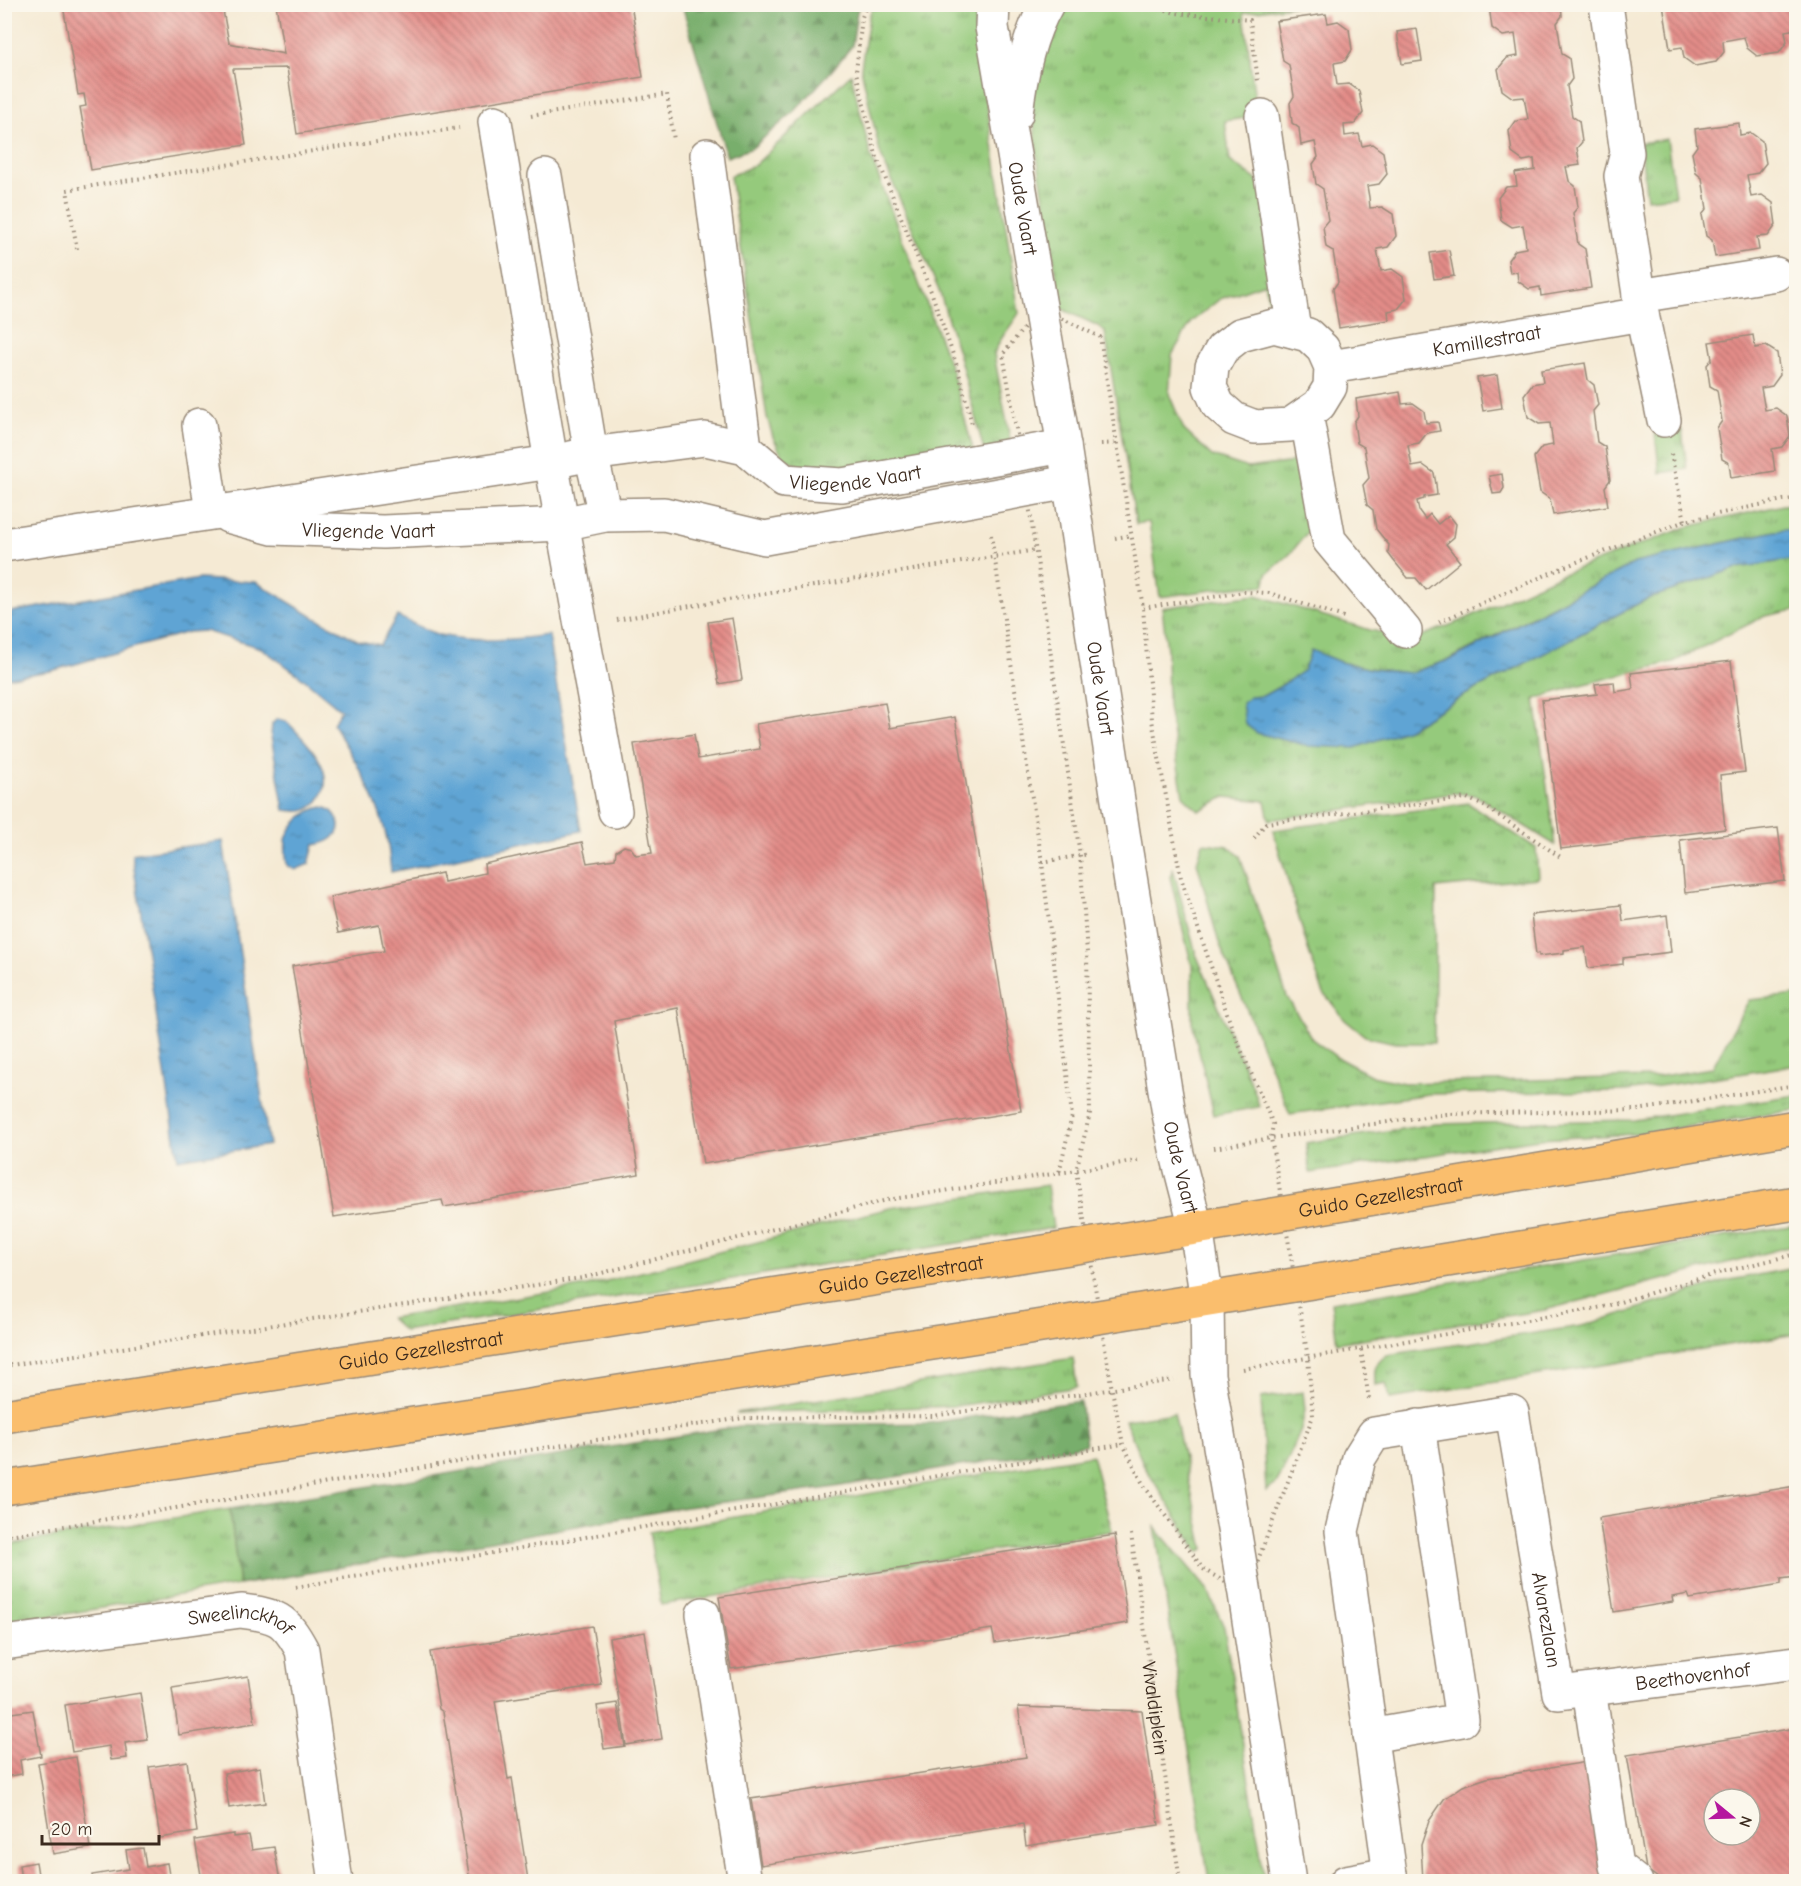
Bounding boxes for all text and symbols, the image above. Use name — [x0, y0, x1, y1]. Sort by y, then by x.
street label: Oude Vaart — [1004, 160, 1043, 258]
street label: Kamillestraat — [1431, 320, 1544, 361]
street label: Vliegende Vaart — [789, 460, 924, 497]
street label: Vliegende Vaart — [302, 518, 436, 544]
street label: Oude Vaart — [1082, 640, 1120, 738]
street label: Oude Vaart — [1159, 1119, 1204, 1217]
street label: Guido Gezellestraat — [1297, 1172, 1466, 1222]
street label: Guido Gezellestraat — [817, 1250, 986, 1299]
street label: Guido Gezellestraat — [337, 1326, 506, 1375]
street label: Alvarezlaan — [1527, 1570, 1566, 1669]
street label: Sweelinckhof — [186, 1599, 300, 1640]
street label: Beethovenhof — [1634, 1657, 1753, 1695]
street label: Vivaldiplein — [1138, 1660, 1173, 1756]
north arrow — [1702, 1787, 1762, 1847]
scale bar — [42, 1808, 159, 1846]
text: N — [1735, 1814, 1755, 1829]
text: 20 m — [51, 1819, 92, 1840]

